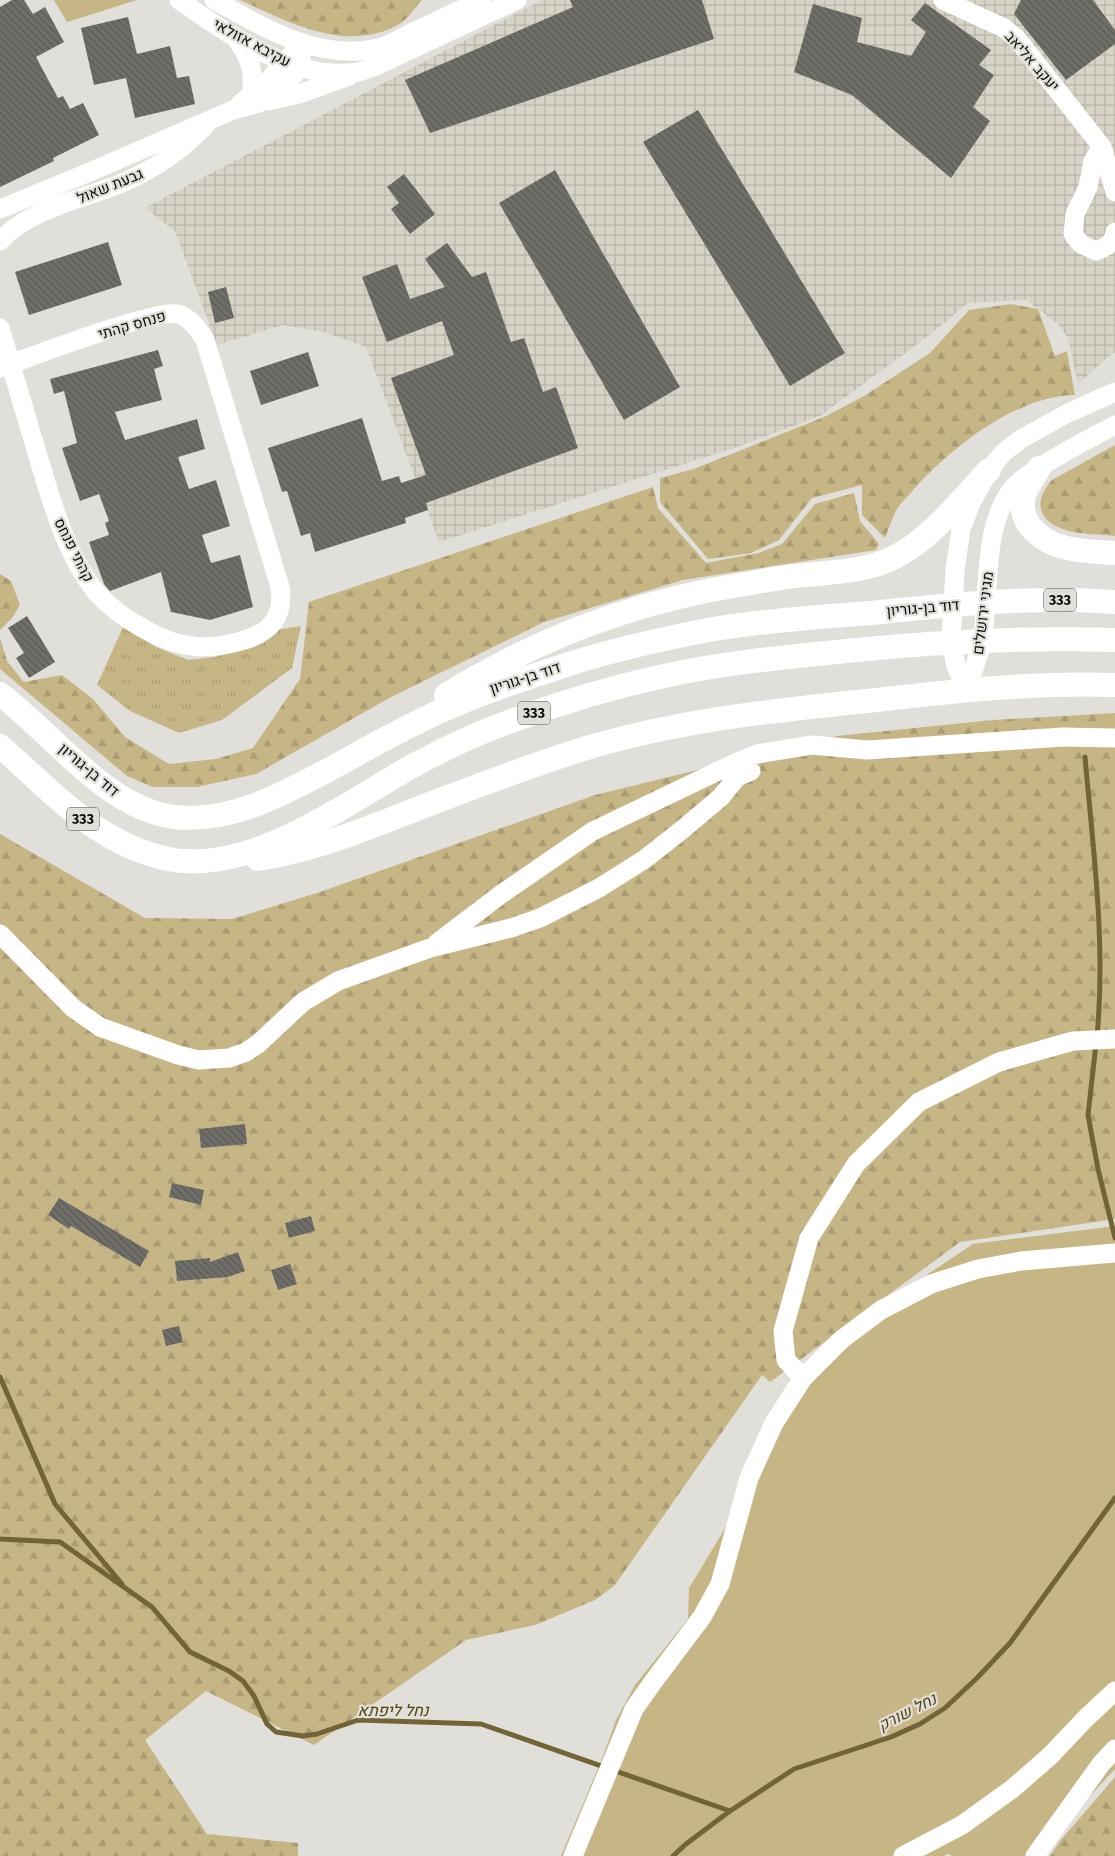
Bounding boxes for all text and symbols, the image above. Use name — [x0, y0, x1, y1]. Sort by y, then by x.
street label: עקיבא אזולאי — [210, 15, 294, 71]
street label: יעקב אליאב — [1001, 27, 1063, 95]
street label: גבעת שאול — [74, 165, 146, 207]
street label: פנחס קהתי — [96, 307, 168, 343]
street label: קהתי פנחס — [50, 515, 98, 585]
street label: מגיני ירושלים — [969, 570, 997, 656]
road number: 333 — [1044, 588, 1076, 612]
street label: דוד בן-גוריון — [886, 596, 960, 620]
street label: דוד בן-גוריון — [487, 658, 563, 698]
road number: 333 — [518, 701, 550, 724]
street label: דוד בן-גוריון — [55, 740, 123, 801]
road number: 333 — [67, 808, 99, 831]
water label: נחל שורק — [875, 1689, 940, 1735]
water label: נחל ליפתא — [357, 1701, 430, 1720]

